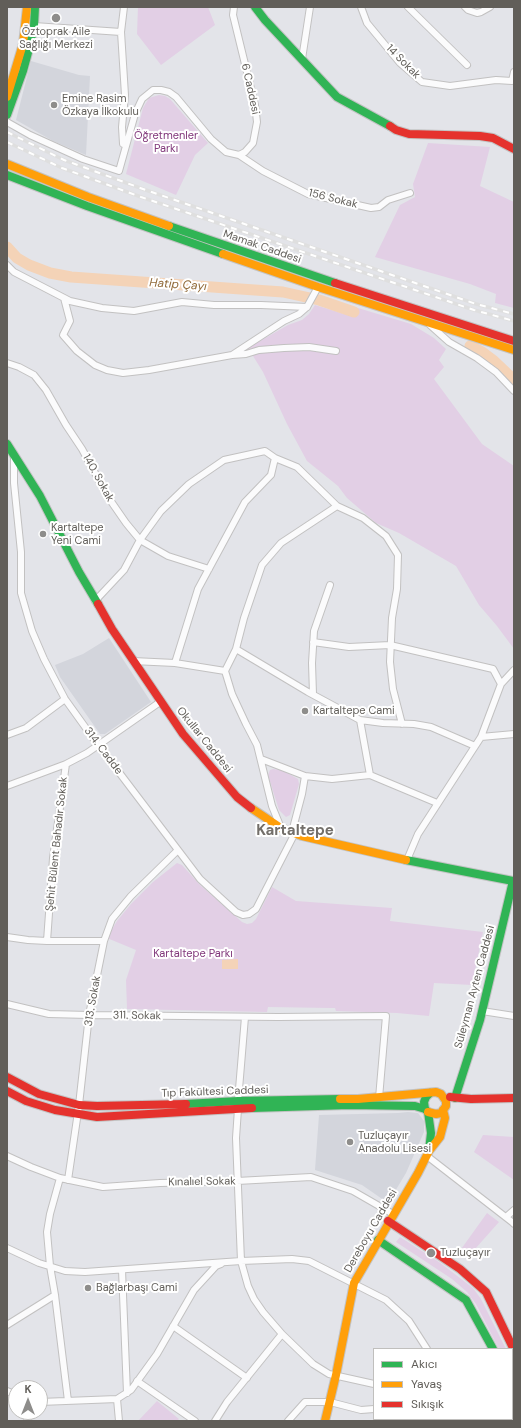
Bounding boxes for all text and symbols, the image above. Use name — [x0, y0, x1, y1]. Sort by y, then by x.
marker: Öztoprak Aile Sağlığı Merkezi — [50, 12, 62, 24]
place label: Öztoprak Aile Sağlığı Merkezi — [19, 25, 93, 51]
street label: 14 Sokak — [383, 42, 423, 82]
street label: 6 Caddesi — [238, 62, 262, 116]
place label: Emine Rasim Özkaya İlkokulu — [62, 92, 139, 118]
marker: Emine Rasim Özkaya İlkokulu — [49, 100, 59, 110]
park label: Öğretmenler Parkı — [134, 129, 198, 155]
street label: 156 Sokak — [307, 187, 359, 211]
street label: Mamak Caddesi — [221, 227, 303, 267]
water label: Hatip Çayı — [149, 276, 207, 294]
street label: 140. Sokak — [80, 452, 116, 504]
place label: Kartaltepe Yeni Cami — [51, 521, 104, 547]
marker: Kartaltepe Yeni Cami — [38, 529, 48, 539]
place label: Kartaltepe Cami — [313, 704, 395, 718]
street label: Okullar Caddesi — [174, 705, 234, 775]
marker: Kartaltepe Cami — [300, 706, 310, 716]
street label: 314. Cadde — [81, 725, 125, 777]
street label: Şehit Bülent Bahadır Sokak — [43, 776, 71, 912]
district label: Kartaltepe — [256, 822, 334, 840]
street label: Süleyman Ayten Caddesi — [452, 924, 498, 1050]
park label: Kartaltepe Parkı — [153, 947, 233, 961]
street label: 313. Sokak — [82, 975, 104, 1027]
street label: 311. Sokak — [113, 1009, 161, 1023]
street label: Tıp Fakültesi Caddesi — [161, 1084, 269, 1100]
place label: Tuzluçayır Anadolu Lisesi — [358, 1129, 431, 1155]
marker: Tuzluçayır Anadolu Lisesi — [345, 1137, 355, 1147]
street label: Kınalıel Sokak — [168, 1175, 236, 1189]
street label: Dereboyu Caddesi — [342, 1187, 400, 1275]
place label: Tuzluçayır — [440, 1246, 490, 1260]
marker: Tuzluçayır — [425, 1247, 437, 1259]
place label: Bağlarbaşı Cami — [96, 1281, 177, 1295]
marker: Bağlarbaşı Cami — [83, 1283, 93, 1293]
legend — [373, 1348, 513, 1420]
text: Akıcı — [411, 1356, 437, 1372]
text: Yavaş — [411, 1376, 442, 1392]
north arrow — [8, 1380, 48, 1420]
text: K — [24, 1382, 32, 1396]
text: Sıkışık — [411, 1396, 444, 1412]

